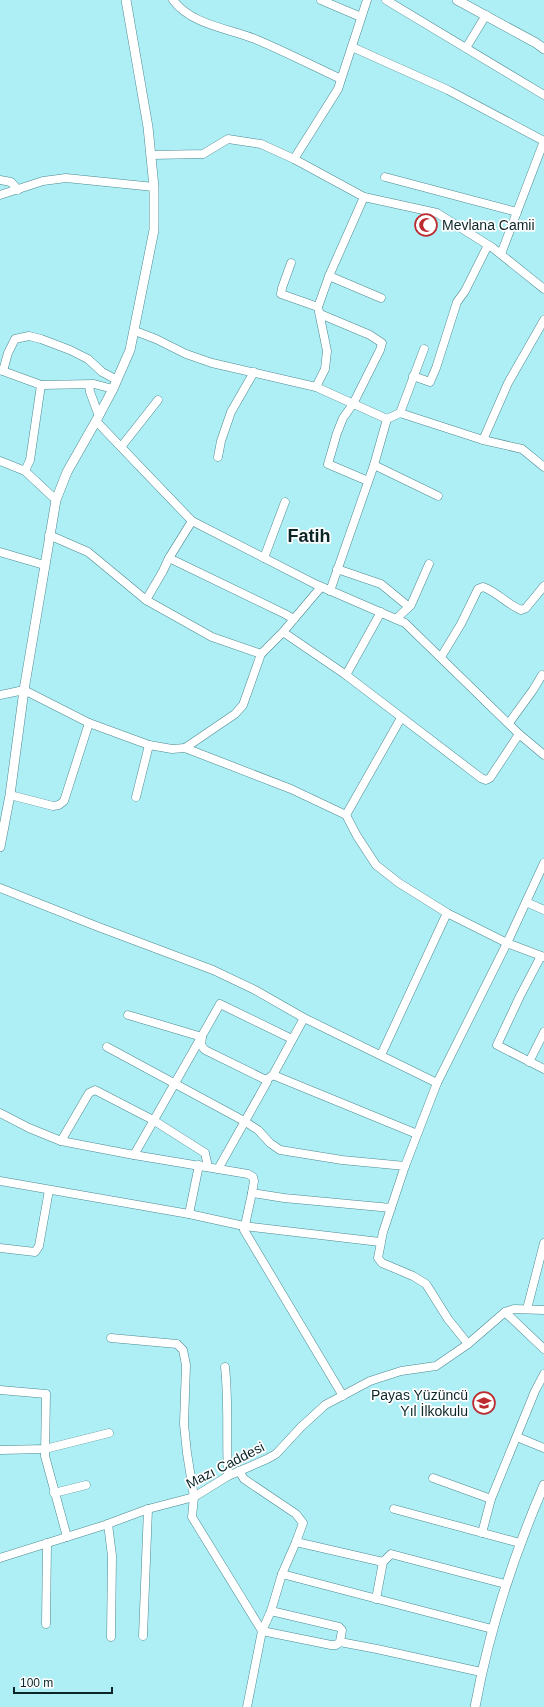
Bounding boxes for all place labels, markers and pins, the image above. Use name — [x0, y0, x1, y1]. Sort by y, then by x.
mosque icon: Mevlana Camii — [413, 212, 439, 238]
place label: Mevlana Camii — [442, 217, 535, 233]
place label: Payas Yüzüncü Yıl İlkokulu — [371, 1387, 468, 1419]
school or university icon: Payas Yüzüncü Yıl İlkokulu — [471, 1390, 497, 1416]

